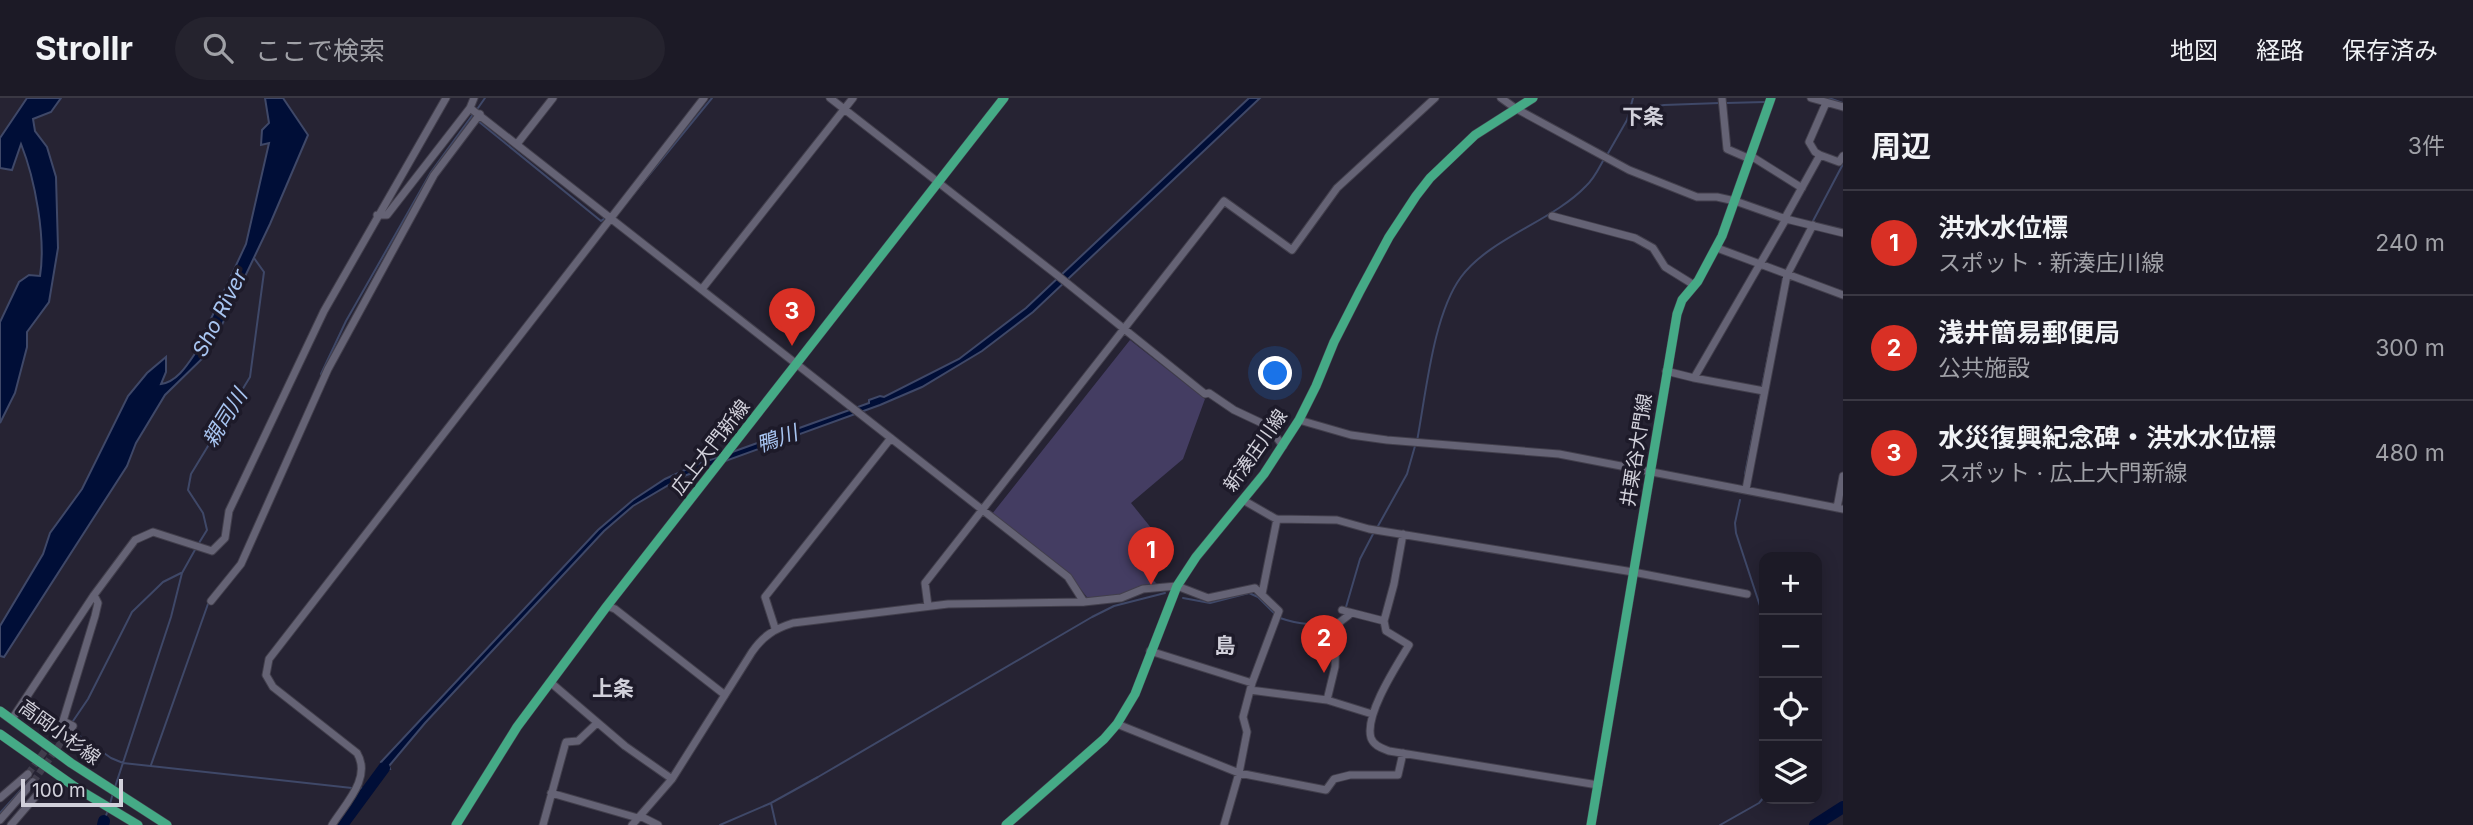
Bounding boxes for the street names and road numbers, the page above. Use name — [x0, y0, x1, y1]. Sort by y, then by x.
street label: 井栗谷大門線 — [1616, 392, 1657, 508]
street label: 広上大門新線 — [666, 395, 755, 499]
street label: 新湊庄川線 — [1219, 405, 1292, 496]
street label: 高岡小杉線 — [15, 695, 105, 770]

